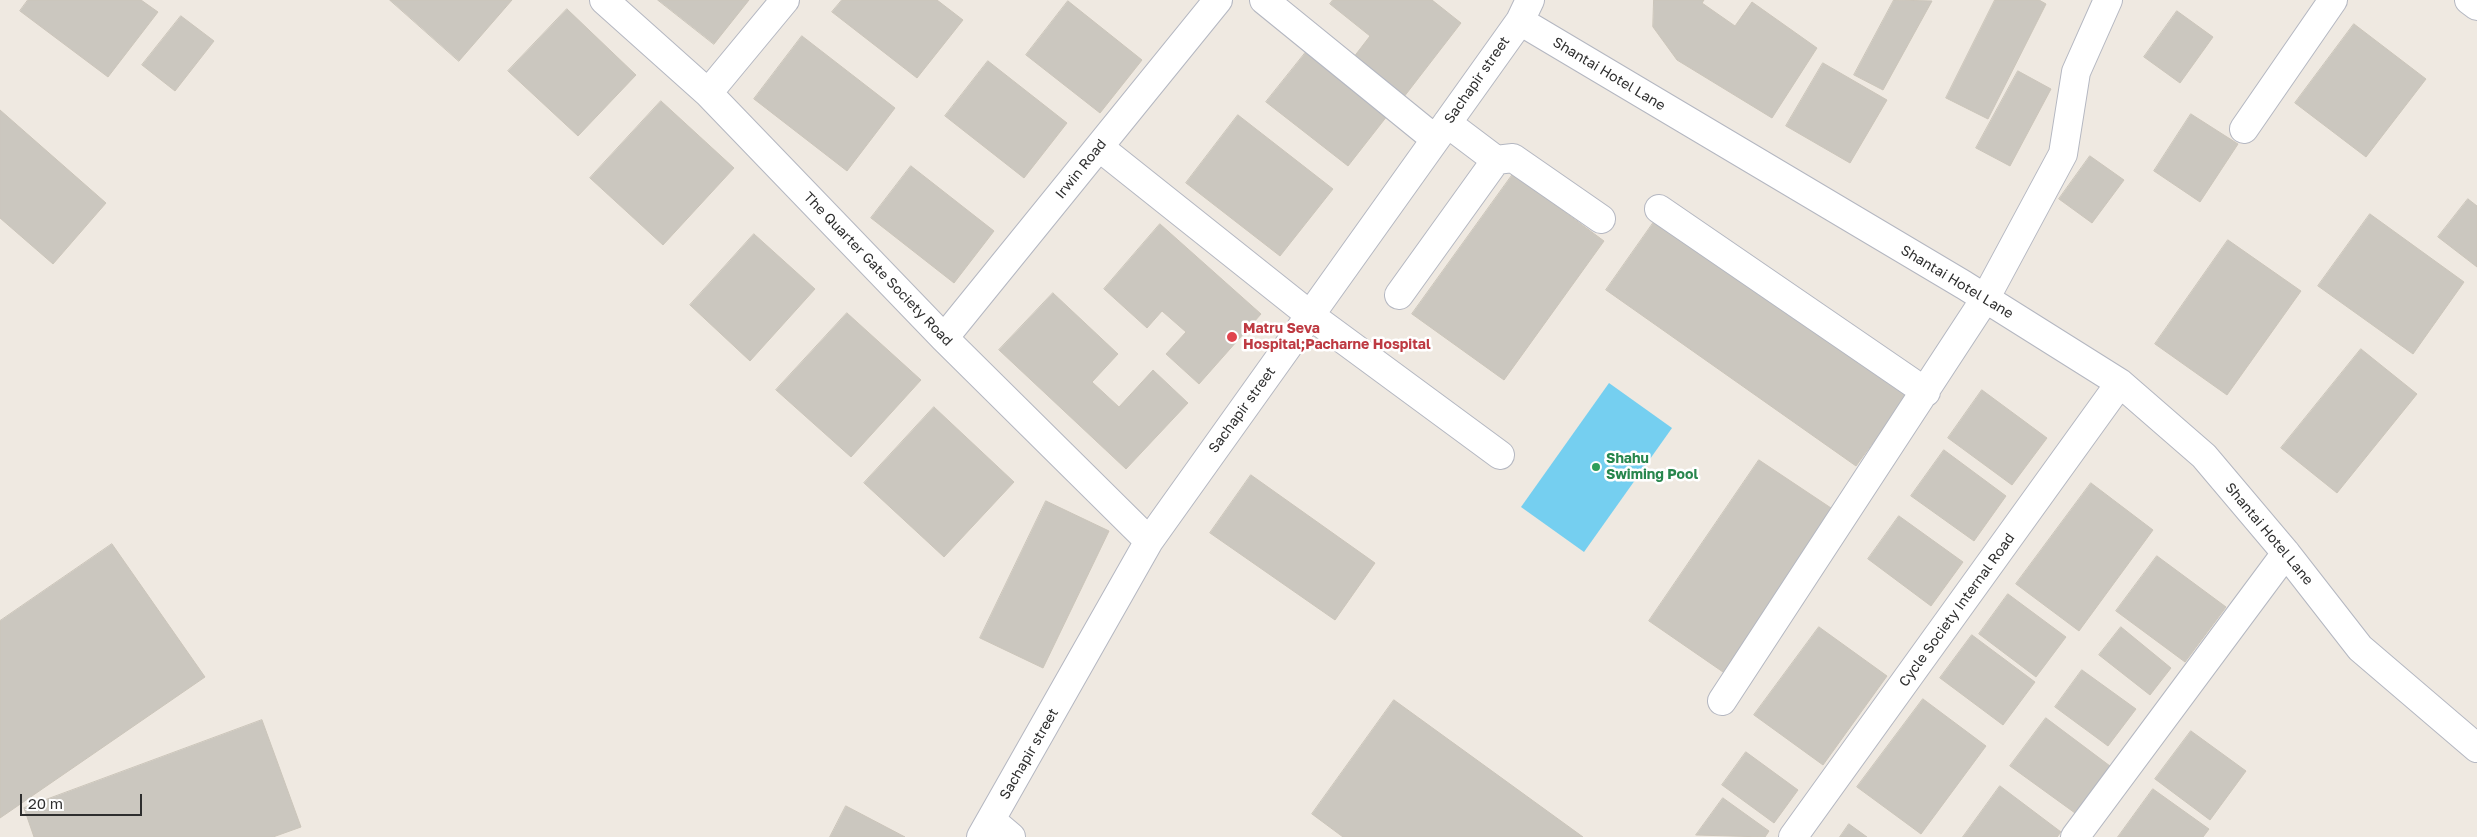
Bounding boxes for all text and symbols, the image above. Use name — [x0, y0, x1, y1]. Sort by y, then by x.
street label: Sachapir street — [1441, 33, 1513, 127]
street label: Shantai Hotel Lane — [1550, 34, 1668, 114]
street label: Irwin Road — [1052, 136, 1110, 202]
street label: The Quarter Gate Society Road — [800, 189, 956, 349]
street label: Shantai Hotel Lane — [1898, 242, 2016, 322]
place label: Matru Seva Hospital;Pacharne Hospital — [1243, 321, 1431, 354]
marker: Matru Seva Hospital;Pacharne Hospital — [1225, 330, 1239, 344]
street label: Sachapir street — [1205, 364, 1279, 456]
place label: Shahu Swiming Pool — [1606, 451, 1698, 484]
marker: Shahu Swiming Pool — [1590, 461, 1602, 473]
street label: Shantai Hotel Lane — [2221, 479, 2317, 589]
street label: Cycle Society Internal Road — [1896, 530, 2018, 690]
street label: Sachapir street — [996, 705, 1062, 803]
scale bar — [22, 784, 145, 816]
text: 20 m — [28, 794, 63, 812]

